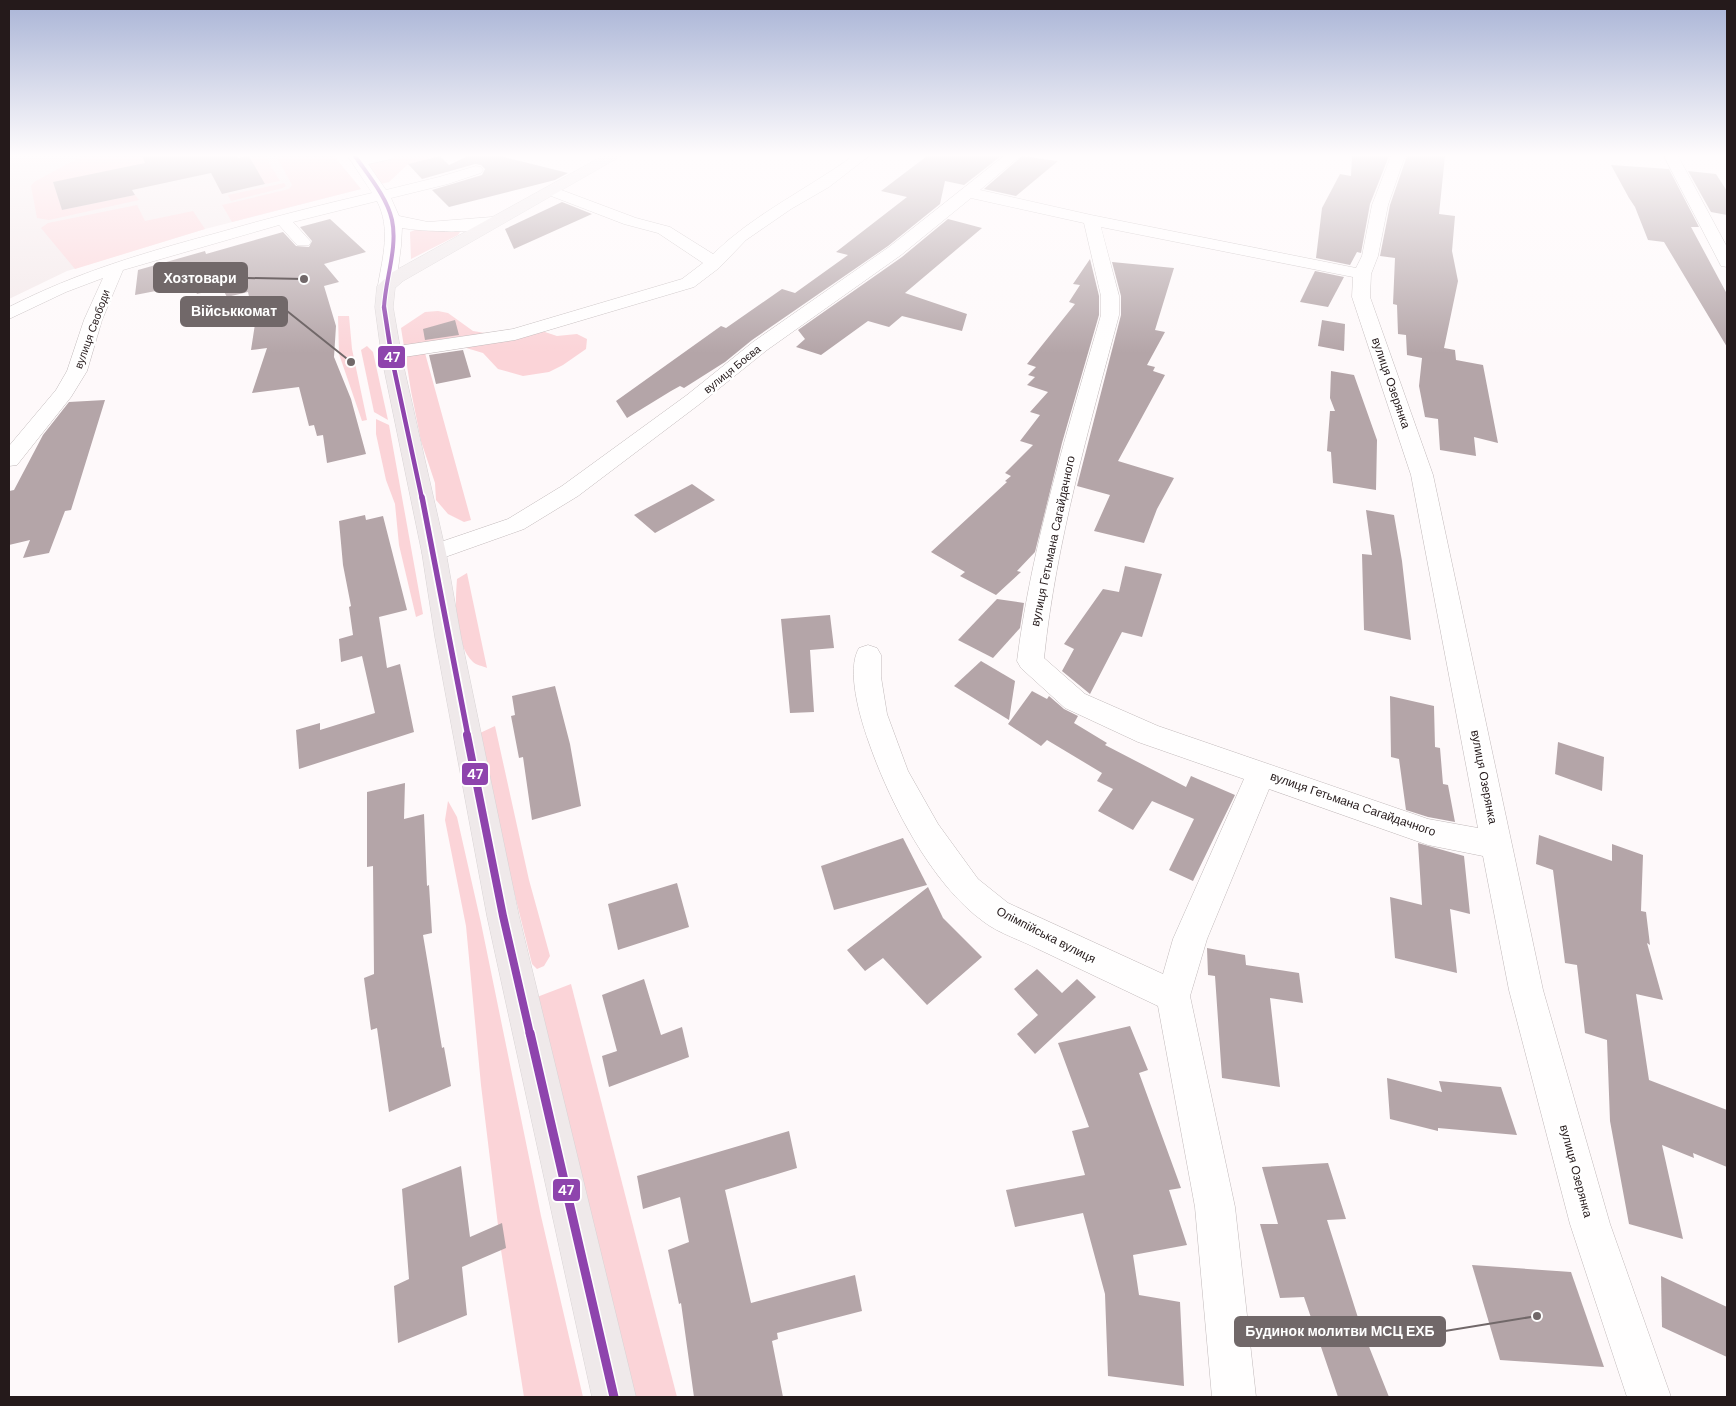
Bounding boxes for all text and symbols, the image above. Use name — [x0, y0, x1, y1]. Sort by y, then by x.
callout: Хозтовари — [154, 263, 247, 292]
text: Хозтовари — [163, 269, 237, 287]
street label: вулиця Свободи — [71, 288, 113, 370]
callout: Військкомат — [181, 297, 287, 326]
text: Військкомат — [191, 302, 277, 320]
street label: вулиця Озерянка — [1368, 335, 1414, 431]
street label: вулиця Боєва — [701, 341, 764, 396]
line badge: 47 — [377, 345, 406, 369]
text: 47 — [384, 348, 401, 366]
street label: вулиця Гетьмана Сагайдачного — [1027, 454, 1079, 628]
street label: вулиця Озерянка — [1467, 729, 1501, 826]
line badge: 47 — [461, 762, 489, 786]
text: 47 — [467, 765, 484, 783]
street label: вулиця Гетьмана Сагайдачного — [1268, 768, 1438, 840]
street label: Олімпійська вулиця — [994, 903, 1098, 967]
street label: вулиця Озерянка — [1556, 1123, 1596, 1219]
line badge: 47 — [552, 1178, 581, 1202]
text: 47 — [558, 1181, 575, 1199]
callout: Будинок молитви МСЦ ЕХБ — [1235, 1317, 1445, 1346]
text: Будинок молитви МСЦ ЕХБ — [1245, 1322, 1435, 1340]

